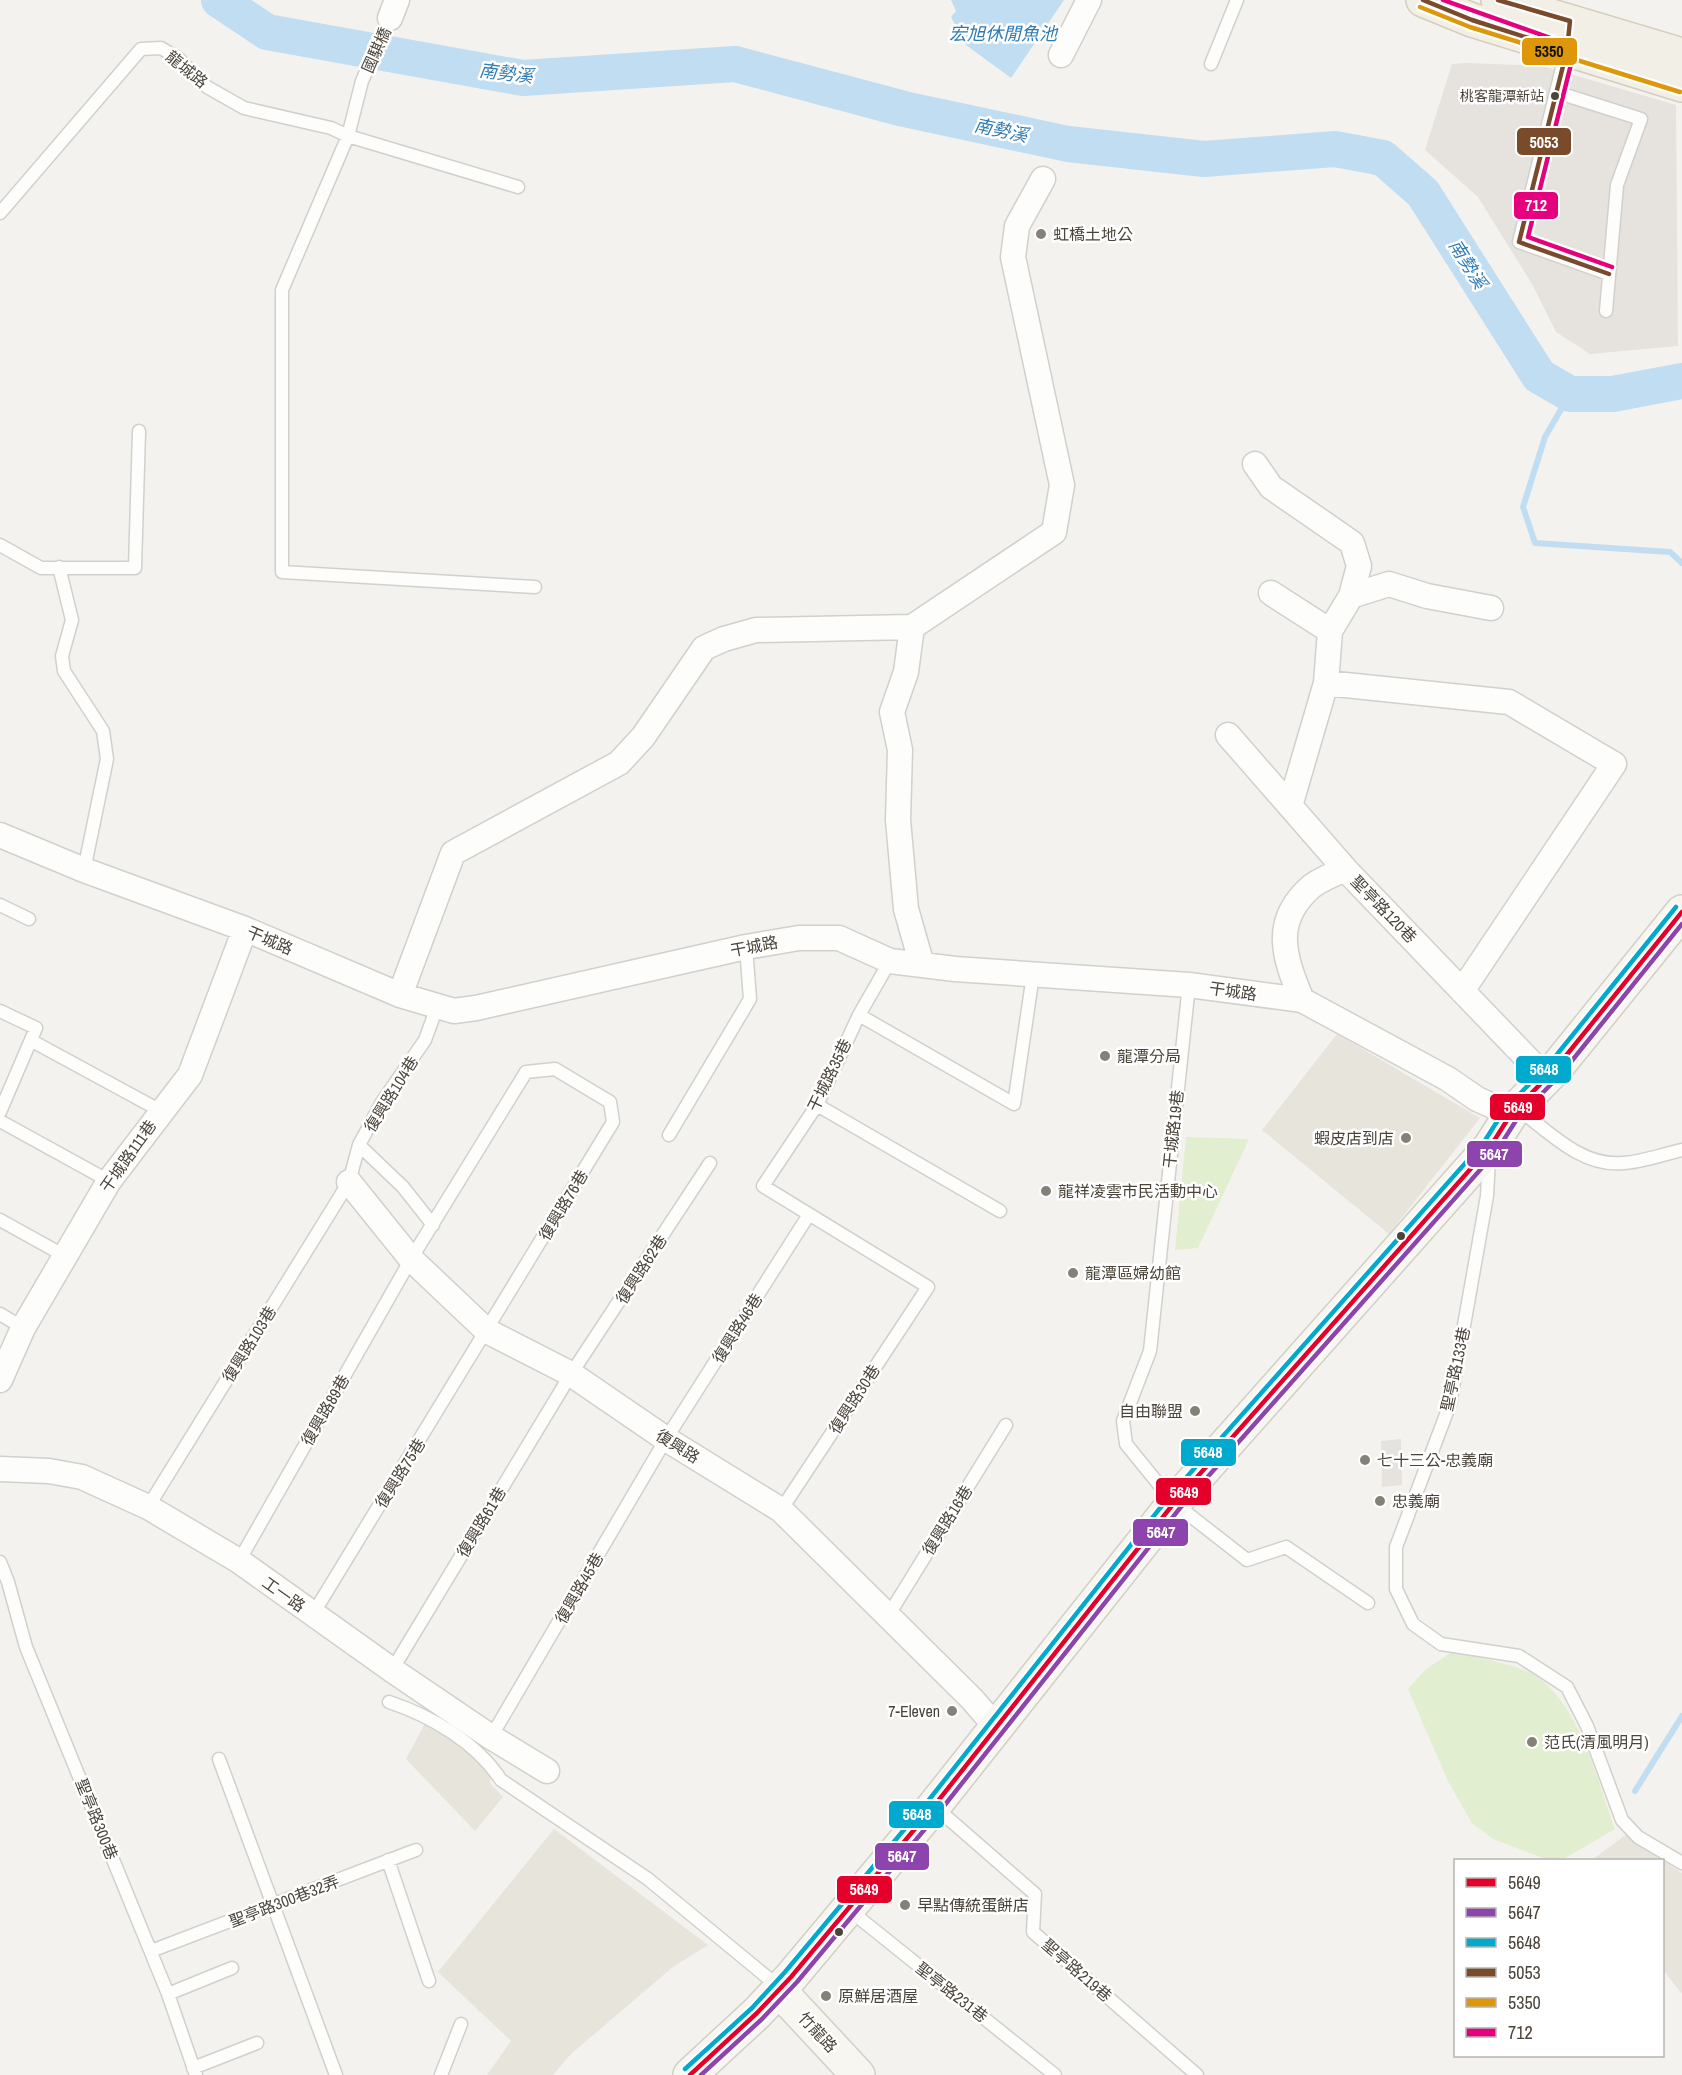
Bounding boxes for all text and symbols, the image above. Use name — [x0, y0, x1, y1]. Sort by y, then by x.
water label: 宏旭休閒魚池 — [949, 21, 1059, 46]
street label: 國騏橋 — [356, 24, 396, 76]
line badge: 5350 — [1521, 37, 1578, 66]
text: 5350 — [1534, 40, 1564, 62]
street label: 龍城路 — [161, 45, 213, 93]
water label: 南勢溪 — [478, 57, 537, 89]
place label: 桃客龍潭新站 — [1460, 87, 1544, 105]
marker: 桃客龍潭新站 — [1549, 90, 1561, 102]
water label: 南勢溪 — [972, 112, 1033, 148]
line badge: 5053 — [1516, 127, 1572, 156]
text: 5053 — [1529, 131, 1559, 153]
line badge: 712 — [1513, 191, 1559, 220]
text: 712 — [1525, 194, 1547, 216]
place label: 虹橋土地公 — [1053, 223, 1133, 245]
marker: 虹橋土地公 — [1034, 227, 1048, 241]
water label: 南勢溪 — [1443, 234, 1494, 296]
street label: 聖亭路120巷 — [1346, 870, 1422, 948]
street label: 干城路 — [244, 920, 296, 960]
street label: 干城路 — [728, 931, 780, 961]
street label: 干城路 — [1208, 977, 1258, 1005]
street label: 干城路35巷 — [802, 1035, 856, 1115]
place label: 龍潭分局 — [1117, 1045, 1181, 1067]
marker: 龍潭分局 — [1098, 1049, 1112, 1063]
street label: 復興路104巷 — [359, 1052, 423, 1136]
line badge: 5648 — [1515, 1055, 1572, 1084]
text: 5648 — [1529, 1058, 1559, 1080]
street label: 干城路19巷 — [1158, 1089, 1188, 1169]
line badge: 5649 — [1489, 1093, 1546, 1121]
text: 5649 — [1503, 1096, 1533, 1118]
street label: 干城路111巷 — [95, 1115, 161, 1197]
place label: 蝦皮店到店 — [1314, 1127, 1394, 1149]
marker: 蝦皮店到店 — [1399, 1131, 1413, 1145]
line badge: 5647 — [1466, 1140, 1523, 1168]
text: 5647 — [1479, 1143, 1509, 1165]
street label: 復興路76巷 — [533, 1166, 593, 1244]
place label: 龍祥凌雲市民活動中心 — [1058, 1180, 1218, 1202]
marker: 龍祥凌雲市民活動中心 — [1039, 1184, 1053, 1198]
street label: 復興路62巷 — [610, 1230, 672, 1308]
unlabelled marker — [1395, 1230, 1407, 1242]
place label: 龍潭區婦幼館 — [1085, 1262, 1181, 1284]
marker: 龍潭區婦幼館 — [1066, 1266, 1080, 1280]
street label: 復興路46巷 — [707, 1289, 767, 1367]
street label: 復興路103巷 — [217, 1302, 281, 1386]
street label: 聖亭路133巷 — [1435, 1325, 1475, 1413]
street label: 復興路30巷 — [823, 1360, 885, 1438]
street label: 復興路89巷 — [296, 1370, 354, 1450]
place label: 自由聯盟 — [1119, 1400, 1183, 1422]
marker: 自由聯盟 — [1188, 1404, 1202, 1418]
street label: 復興路 — [652, 1424, 704, 1468]
street label: 復興路75巷 — [370, 1434, 430, 1512]
line badge: 5648 — [1180, 1438, 1237, 1467]
text: 5648 — [1193, 1441, 1223, 1463]
place label: 七十三公-忠義廟 — [1377, 1449, 1493, 1471]
marker: 七十三公-忠義廟 — [1358, 1453, 1372, 1467]
line badge: 5649 — [1155, 1477, 1212, 1506]
street label: 復興路16巷 — [917, 1481, 977, 1559]
text: 5649 — [1169, 1481, 1199, 1503]
street label: 復興路61巷 — [451, 1483, 511, 1561]
place label: 忠義廟 — [1392, 1490, 1440, 1512]
marker: 忠義廟 — [1373, 1494, 1387, 1508]
line badge: 5647 — [1132, 1518, 1189, 1547]
text: 5647 — [1146, 1521, 1176, 1543]
street label: 復興路45巷 — [550, 1548, 608, 1628]
street label: 工一路 — [258, 1571, 310, 1617]
place label: 7-Eleven — [888, 1700, 940, 1722]
marker: 7-Eleven — [945, 1704, 959, 1718]
place label: 范氏(清風明月) — [1544, 1731, 1649, 1753]
marker: 范氏(清風明月) — [1525, 1735, 1539, 1749]
street label: 聖亭路300巷 — [71, 1775, 123, 1863]
line badge: 5648 — [888, 1800, 945, 1829]
text: 5648 — [902, 1803, 932, 1825]
line badge: 5647 — [874, 1842, 930, 1871]
text: 5647 — [887, 1845, 917, 1867]
legend — [1454, 1859, 1664, 2057]
street label: 聖亭路300巷32弄 — [226, 1870, 342, 1932]
text: 5649 — [1508, 1870, 1541, 1895]
line badge: 5649 — [836, 1875, 893, 1904]
text: 5649 — [849, 1878, 879, 1900]
place label: 早點傳統蛋餅店 — [917, 1894, 1029, 1916]
marker: 早點傳統蛋餅店 — [898, 1898, 912, 1912]
text: 5647 — [1508, 1900, 1541, 1925]
unlabelled marker — [833, 1926, 845, 1938]
text: 5648 — [1508, 1930, 1541, 1955]
street label: 聖亭路219巷 — [1037, 1934, 1117, 2006]
street label: 聖亭路231巷 — [911, 1957, 993, 2027]
text: 5053 — [1508, 1960, 1541, 1985]
place label: 原鮮居酒屋 — [838, 1985, 918, 2007]
marker: 原鮮居酒屋 — [819, 1989, 833, 2003]
text: 5350 — [1508, 1990, 1541, 2015]
street label: 竹龍路 — [794, 2007, 842, 2057]
text: 712 — [1508, 2020, 1533, 2045]

